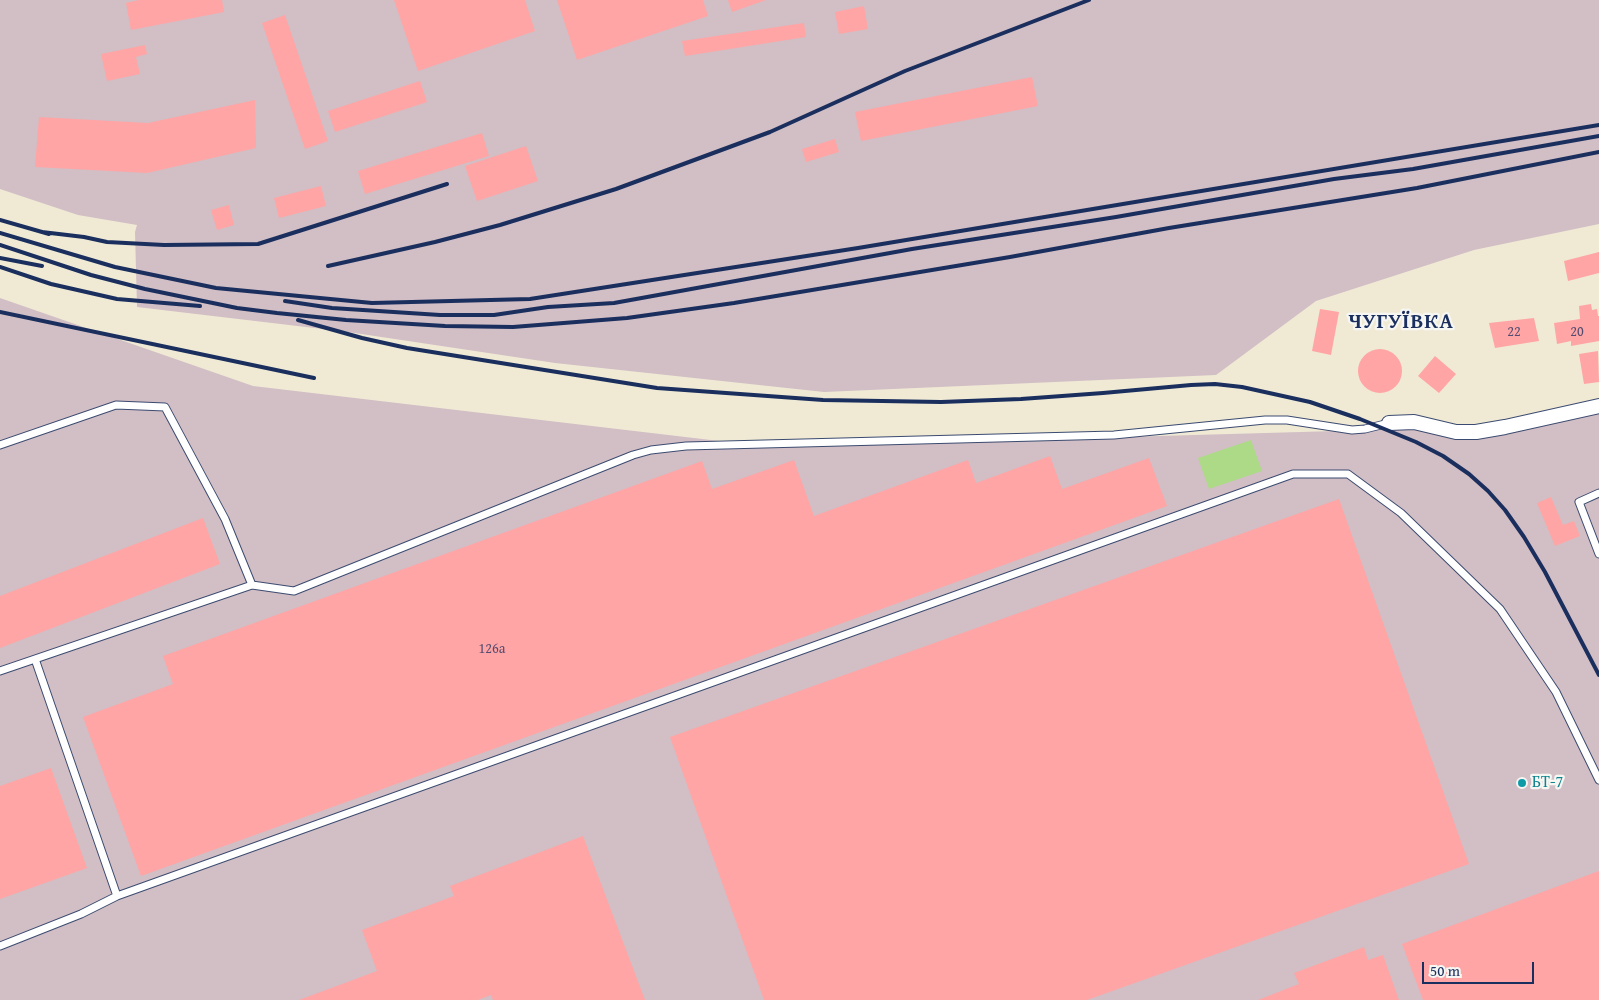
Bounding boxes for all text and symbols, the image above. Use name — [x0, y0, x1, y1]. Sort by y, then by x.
district label: ЧУГУЇВКА — [1347, 310, 1455, 336]
house number: 22 — [1507, 324, 1521, 340]
house number: 20 — [1570, 324, 1584, 340]
house number: 126а — [479, 641, 505, 657]
place label: БТ-7 — [1532, 773, 1563, 793]
marker: БТ-7 — [1516, 777, 1528, 789]
scale bar — [1424, 952, 1536, 984]
text: 50 m — [1430, 960, 1460, 981]

